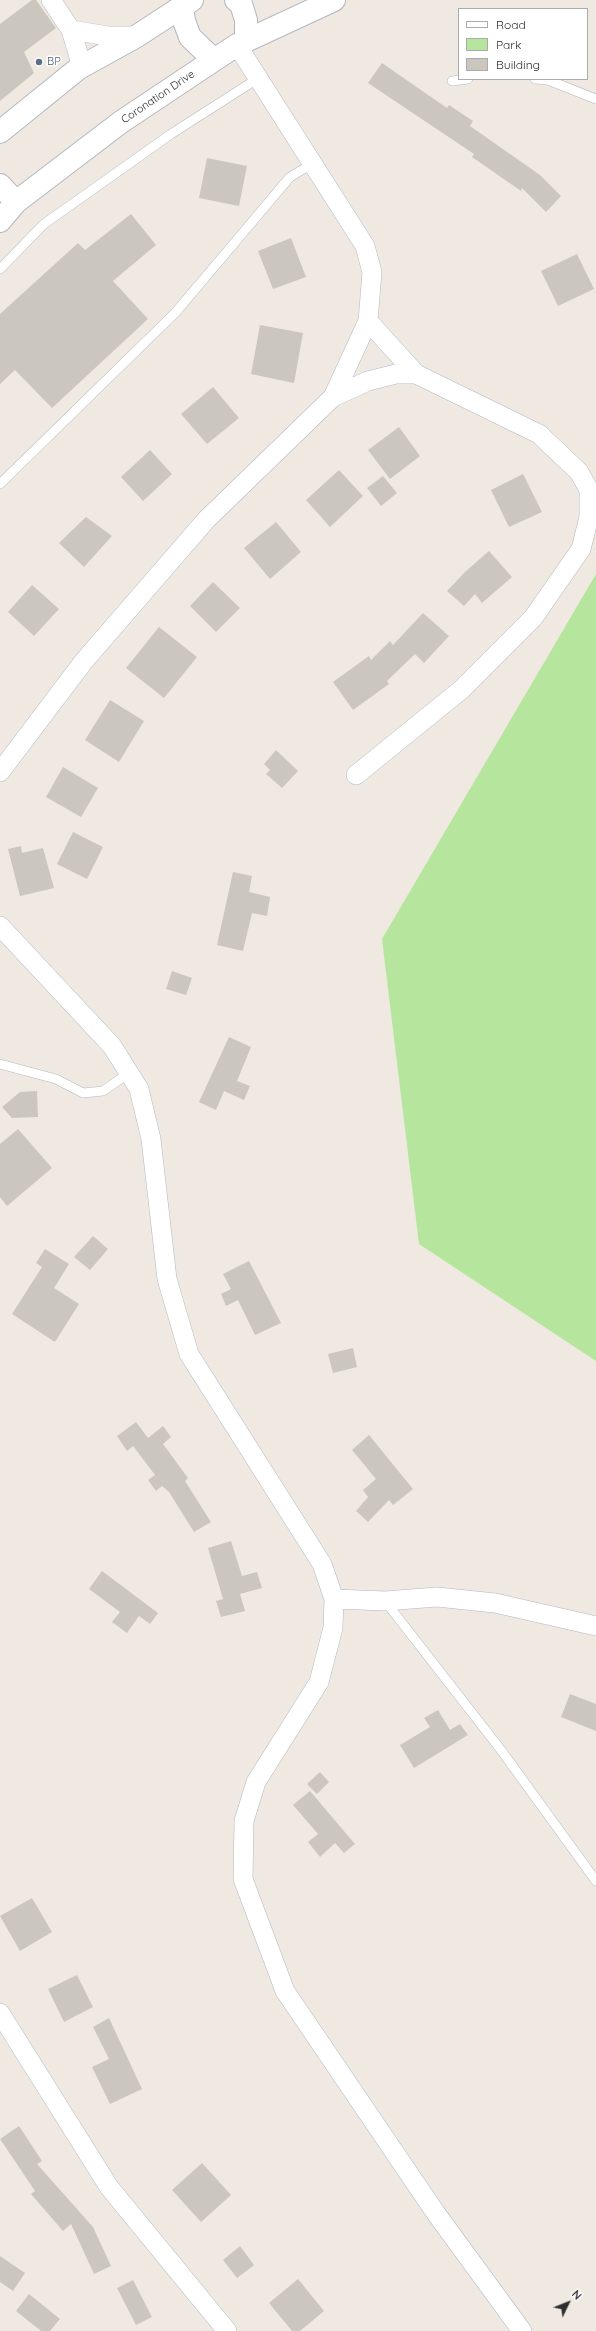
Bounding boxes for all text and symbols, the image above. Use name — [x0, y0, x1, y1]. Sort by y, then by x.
legend — [458, 8, 588, 80]
text: Road — [496, 17, 526, 32]
text: Park — [496, 37, 521, 52]
place label: BP — [47, 55, 61, 69]
marker: BP — [34, 57, 44, 67]
text: Building — [496, 57, 540, 72]
street label: Coronation Drive — [119, 67, 197, 127]
north arrow — [548, 2283, 588, 2323]
text: N — [569, 2287, 585, 2303]

